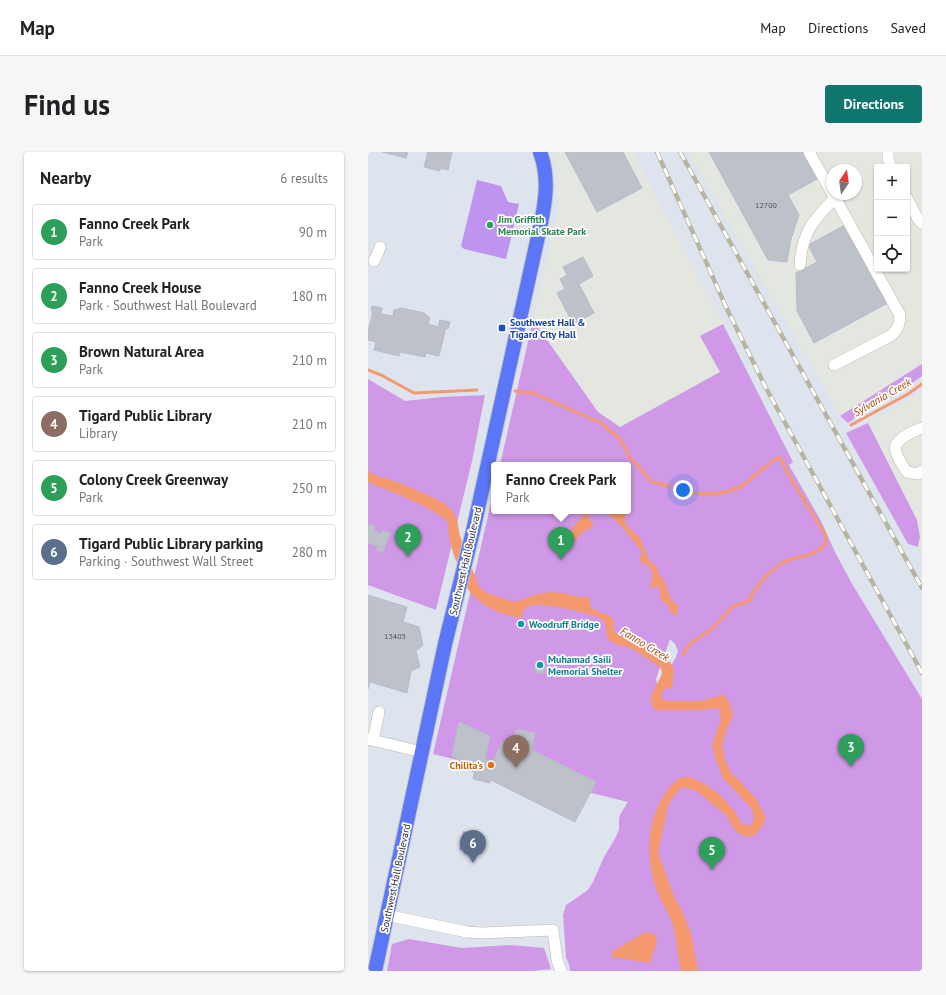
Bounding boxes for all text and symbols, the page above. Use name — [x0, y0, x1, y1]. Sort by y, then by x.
text: Map — [20, 16, 55, 40]
text: Map — [760, 19, 786, 37]
text: Directions — [808, 19, 868, 37]
text: Saved — [890, 19, 926, 37]
button: Directions — [825, 85, 922, 123]
text: Find us — [24, 86, 110, 123]
north arrow — [826, 164, 862, 200]
map controls — [874, 164, 910, 272]
button: + — [874, 164, 910, 200]
text: Nearby — [40, 167, 91, 189]
text: 6 results — [280, 170, 328, 187]
house number: 12700 — [755, 200, 778, 210]
button: − — [874, 200, 910, 236]
place label: Jim Griffith Memorial Skate Park — [497, 213, 586, 238]
text: Fanno Creek Park — [79, 214, 190, 233]
marker: Jim Griffith Memorial Skate Park — [485, 220, 495, 230]
text: 1 — [50, 224, 58, 241]
text: 90 m — [299, 224, 327, 241]
text: Park — [79, 233, 103, 250]
button: locate — [874, 236, 910, 272]
text: Fanno Creek House — [79, 278, 201, 297]
text: 2 — [50, 288, 58, 305]
text: 180 m — [292, 288, 327, 305]
text: Park · Southwest Hall Boulevard — [79, 297, 257, 314]
place label: Southwest Hall & Tigard City Hall — [510, 316, 585, 341]
marker: Southwest Hall & Tigard City Hall — [497, 323, 507, 333]
text: Brown Natural Area — [79, 342, 204, 361]
text: 3 — [50, 352, 58, 369]
text: 210 m — [292, 352, 327, 369]
text: Park — [79, 361, 103, 378]
water label: Sylvania Creek — [850, 374, 914, 419]
text: Tigard Public Library — [79, 406, 212, 425]
text: 4 — [50, 416, 58, 433]
text: 210 m — [292, 416, 327, 433]
text: Library — [79, 425, 118, 442]
popup — [491, 462, 631, 514]
text: Colony Creek Greenway — [79, 470, 228, 489]
text: Fanno Creek Park — [506, 470, 616, 489]
text: 5 — [50, 480, 58, 497]
text: 250 m — [292, 480, 327, 497]
your location — [673, 480, 693, 500]
text: Park — [79, 489, 103, 506]
text: Park — [506, 489, 530, 506]
street label: Southwest Hall Boulevard — [447, 506, 484, 616]
pin: 2 — [395, 524, 421, 557]
pin: 1 — [548, 527, 574, 560]
text: Tigard Public Library parking — [79, 534, 263, 553]
text: 6 — [50, 544, 58, 561]
text: 280 m — [292, 544, 327, 561]
text: Parking · Southwest Wall Street — [79, 553, 253, 570]
place label: Woodruff Bridge — [529, 618, 599, 631]
marker: Woodruff Bridge — [516, 619, 526, 629]
water label: Fanno Creek — [618, 624, 673, 665]
house number: 13405 — [384, 631, 406, 641]
place label: Muhamad Saili Memorial Shelter — [548, 653, 622, 678]
marker: Muhamad Saili Memorial Shelter — [535, 660, 545, 670]
pin: 3 — [838, 734, 864, 767]
pin: 4 — [503, 735, 529, 768]
place label: Chilita's — [450, 759, 483, 772]
marker: Chilita's — [486, 760, 496, 770]
street label: Southwest Hall Boulevard — [378, 823, 413, 934]
pin: 6 — [460, 830, 486, 863]
pin: 5 — [699, 837, 725, 870]

